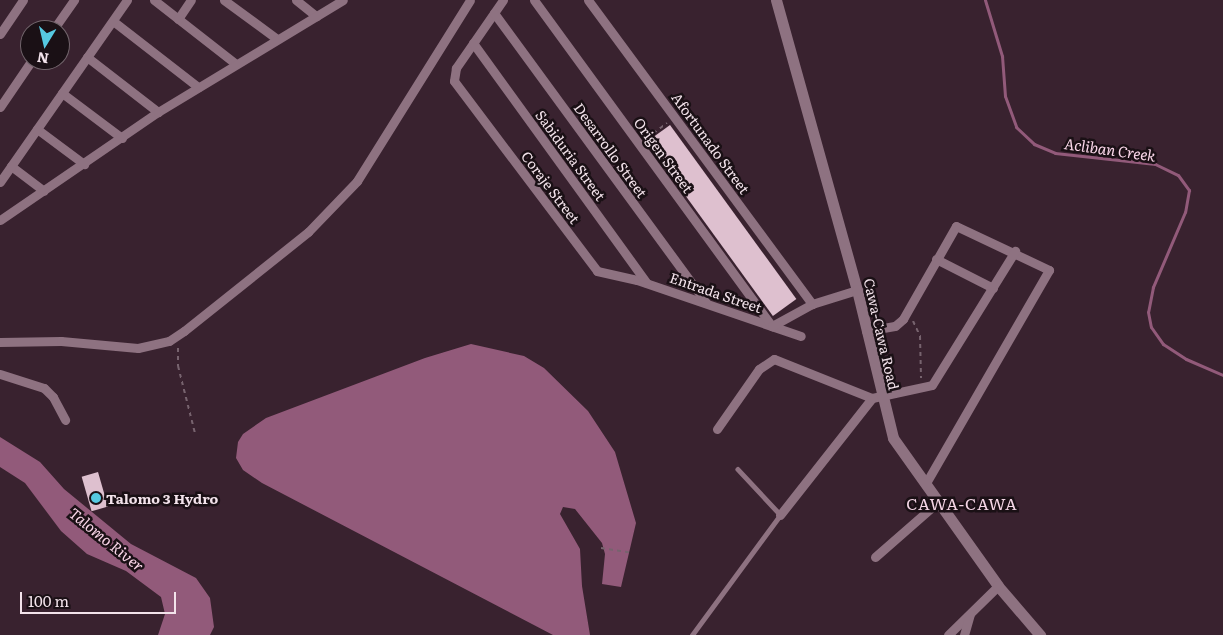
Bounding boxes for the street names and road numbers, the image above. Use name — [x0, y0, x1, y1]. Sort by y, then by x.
street label: Afortunado Street — [669, 89, 753, 197]
street label: Desarrollo Street — [571, 99, 651, 201]
street label: Sabiduria Street — [533, 107, 609, 203]
street label: Origen Street — [631, 114, 697, 196]
street label: Coraje Street — [518, 148, 584, 226]
street label: Entrada Street — [668, 268, 764, 316]
street label: Cawa-Cawa Road — [861, 277, 903, 391]

